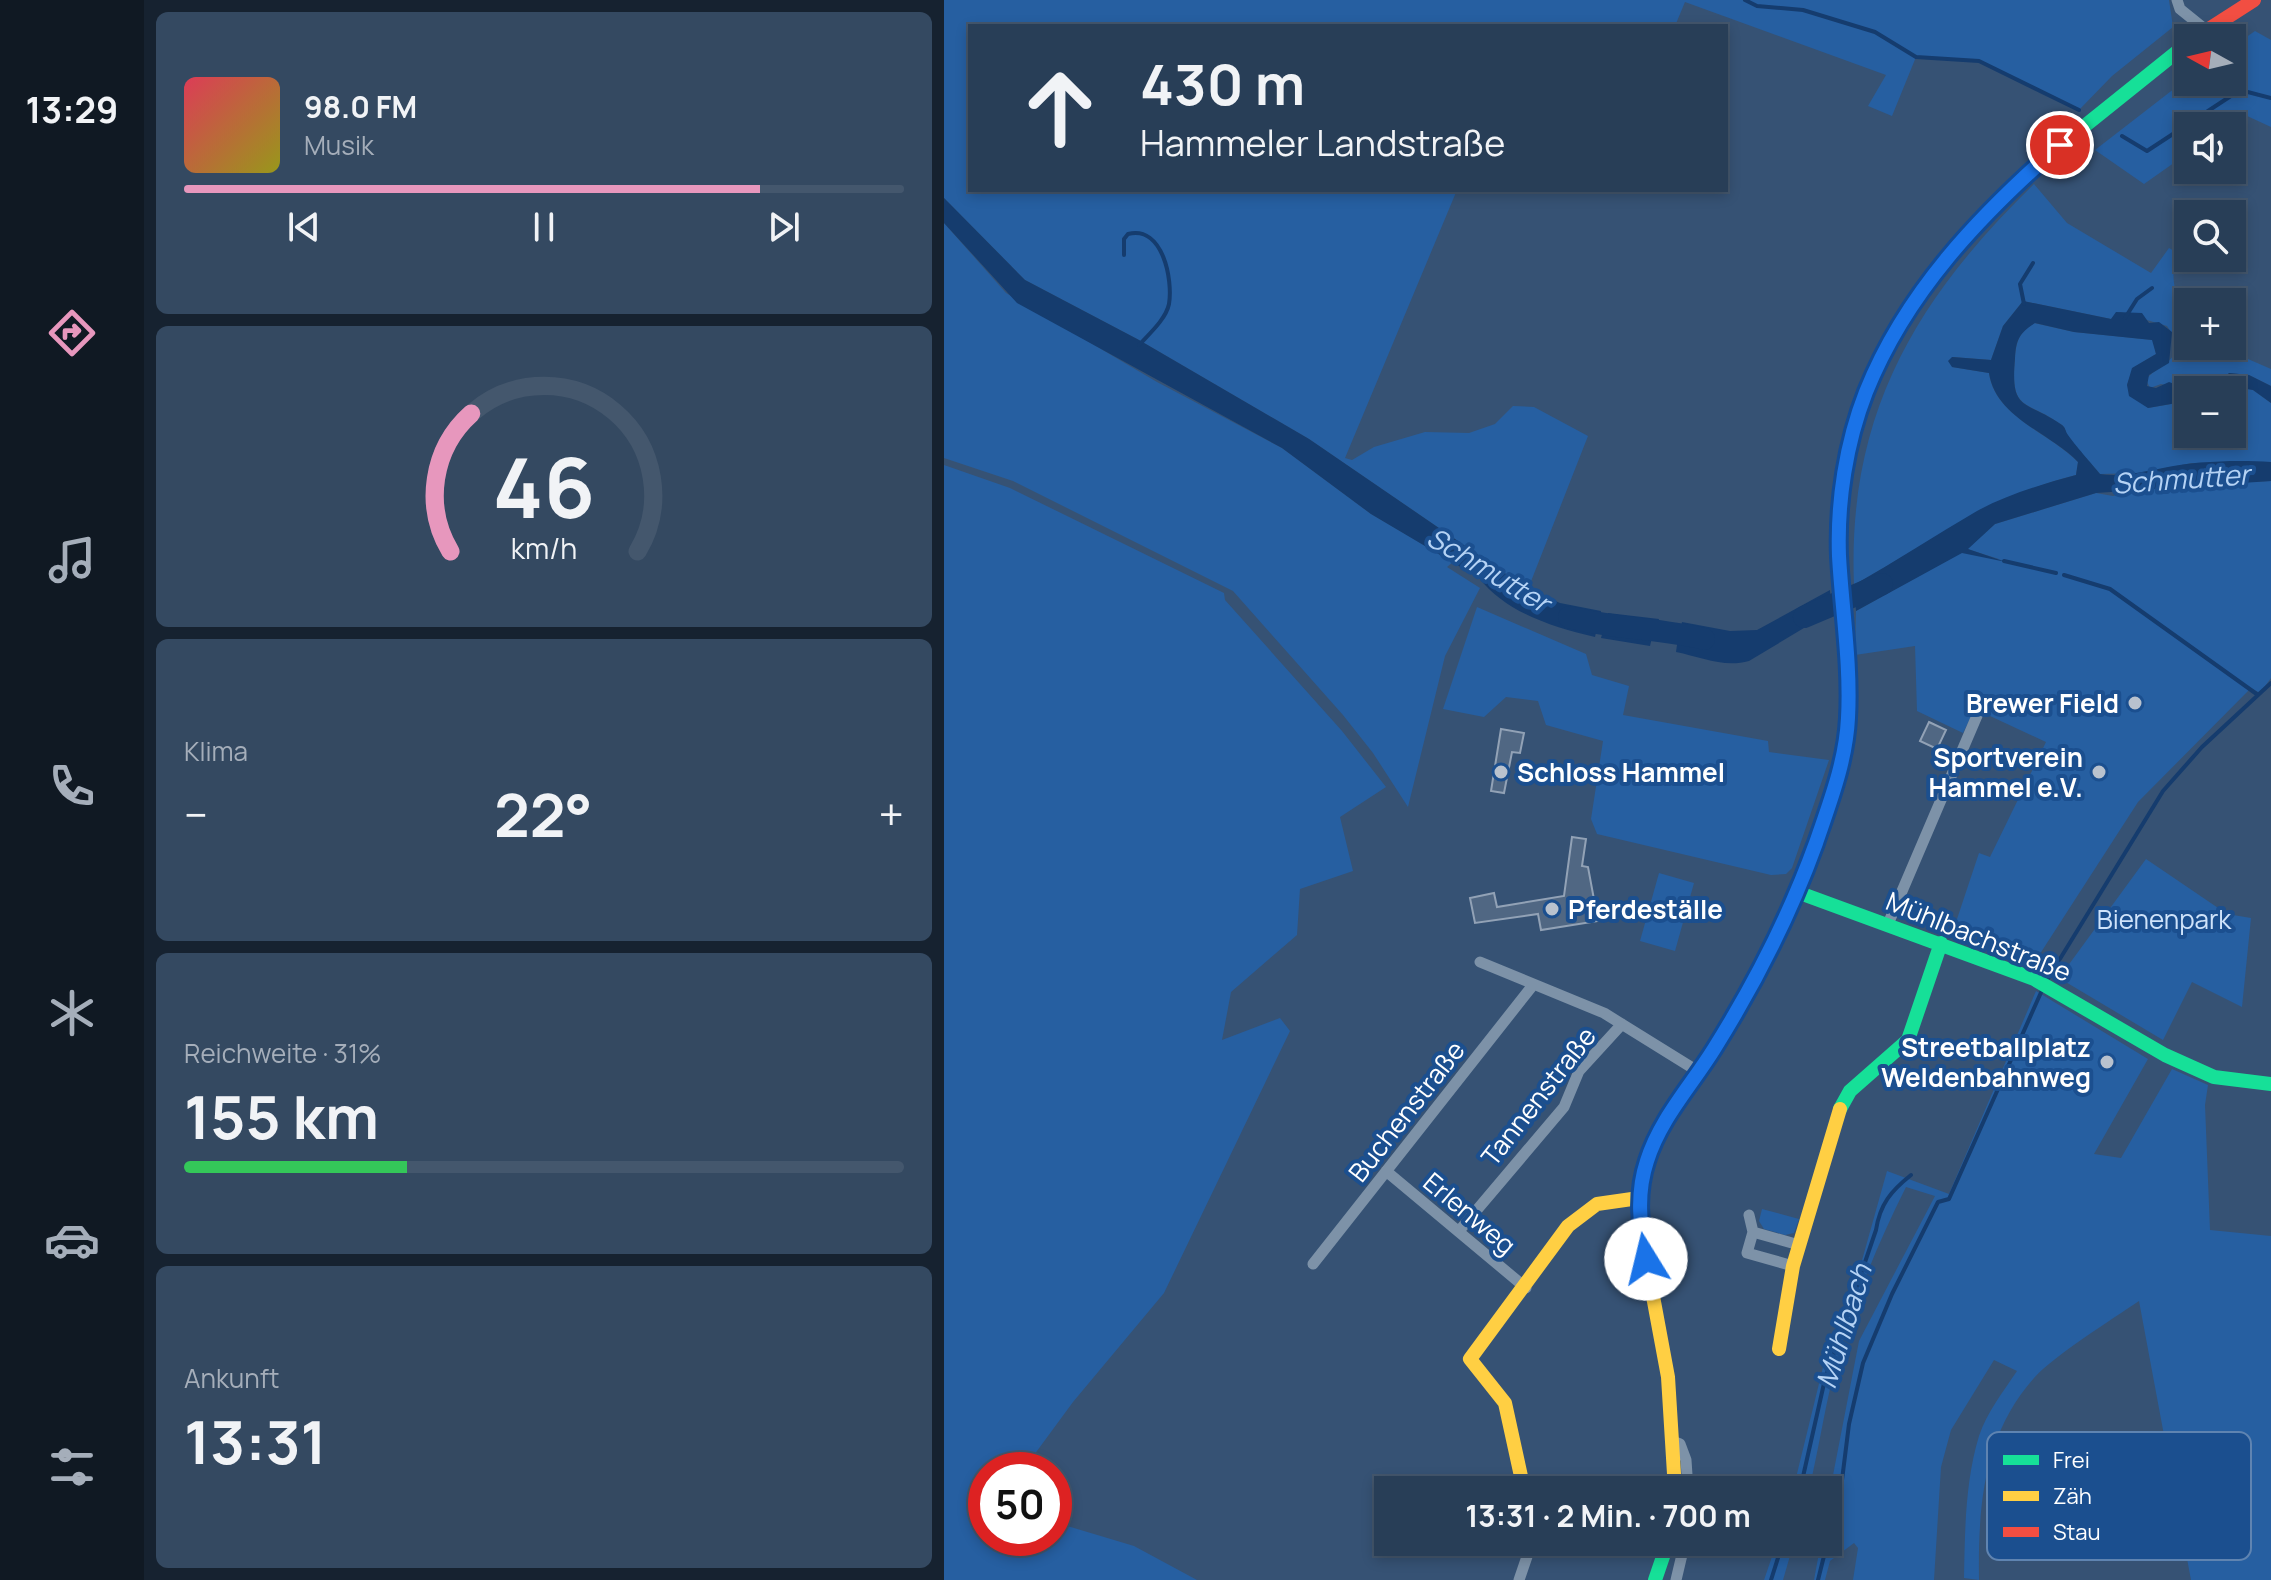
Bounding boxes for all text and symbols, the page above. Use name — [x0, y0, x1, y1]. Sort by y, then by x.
north arrow — [2174, 24, 2246, 96]
map controls — [2174, 24, 2246, 448]
text: 430 m — [1140, 45, 1305, 122]
icon: ahead — [1008, 56, 1112, 160]
text: 13:29 — [26, 85, 118, 134]
text: 98.0 FM — [304, 86, 417, 127]
pin — [2026, 111, 2094, 179]
button: sound — [2174, 112, 2246, 184]
text: Hammeler Landstraße — [1140, 118, 1505, 167]
icon: arrive — [2038, 123, 2082, 167]
text: Musik — [304, 127, 374, 163]
button: search — [2174, 200, 2246, 272]
icon: previous — [282, 205, 326, 249]
icon: pause — [522, 205, 566, 249]
icon: next — [762, 205, 806, 249]
button: + — [2174, 288, 2246, 360]
icon: directions — [44, 305, 100, 361]
button: − — [2174, 376, 2246, 448]
text: 46 — [493, 429, 595, 543]
water label: Schmutter — [2111, 454, 2255, 502]
water label: Schmutter — [1420, 517, 1561, 623]
text: km/h — [511, 530, 577, 569]
icon: music — [44, 532, 100, 588]
place label: Brewer Field — [1966, 685, 2119, 721]
marker: Brewer Field — [2126, 694, 2144, 712]
text: Klima — [184, 733, 248, 769]
place label: Sportverein Hammel e.V. — [1929, 739, 2083, 805]
place label: Schloss Hammel — [1517, 754, 1725, 790]
icon: phone — [44, 758, 100, 814]
marker: Schloss Hammel — [1492, 763, 1510, 781]
marker: Sportverein Hammel e.V. — [2090, 763, 2108, 781]
text: 22° — [494, 773, 592, 855]
text: − — [184, 784, 208, 844]
text: + — [879, 784, 904, 844]
street label: Mühlbachstraße — [1881, 882, 2077, 990]
place label: Pferdeställe — [1568, 891, 1723, 927]
marker: Pferdeställe — [1543, 900, 1561, 918]
park label: Bienenpark — [2097, 901, 2232, 937]
icon: climate — [44, 985, 100, 1041]
street label: Tannenstraße — [1472, 1019, 1604, 1173]
place label: Streetballplatz Weldenbahnweg — [1881, 1029, 2091, 1095]
street label: Buchenstraße — [1340, 1033, 1472, 1189]
text: Reichweite · 31% — [184, 1035, 382, 1071]
marker: Streetballplatz Weldenbahnweg — [2098, 1053, 2116, 1071]
text: 155 km — [184, 1075, 379, 1157]
street label: Erlenweg — [1416, 1164, 1524, 1262]
icon: car — [44, 1212, 100, 1268]
position arrow — [1604, 1217, 1688, 1301]
water label: Mühlbach — [1806, 1258, 1880, 1393]
text: Ankunft — [184, 1360, 279, 1396]
text: 13:31 — [184, 1400, 327, 1482]
legend — [1987, 1432, 2251, 1560]
icon: filters — [44, 1439, 100, 1495]
text: Frei — [2053, 1445, 2090, 1475]
speed limit sign: 50 — [968, 1452, 1072, 1556]
text: Zäh — [2053, 1481, 2092, 1511]
text: 13:31 · 2 Min. · 700 m — [1465, 1495, 1751, 1536]
text: Stau — [2053, 1517, 2101, 1547]

